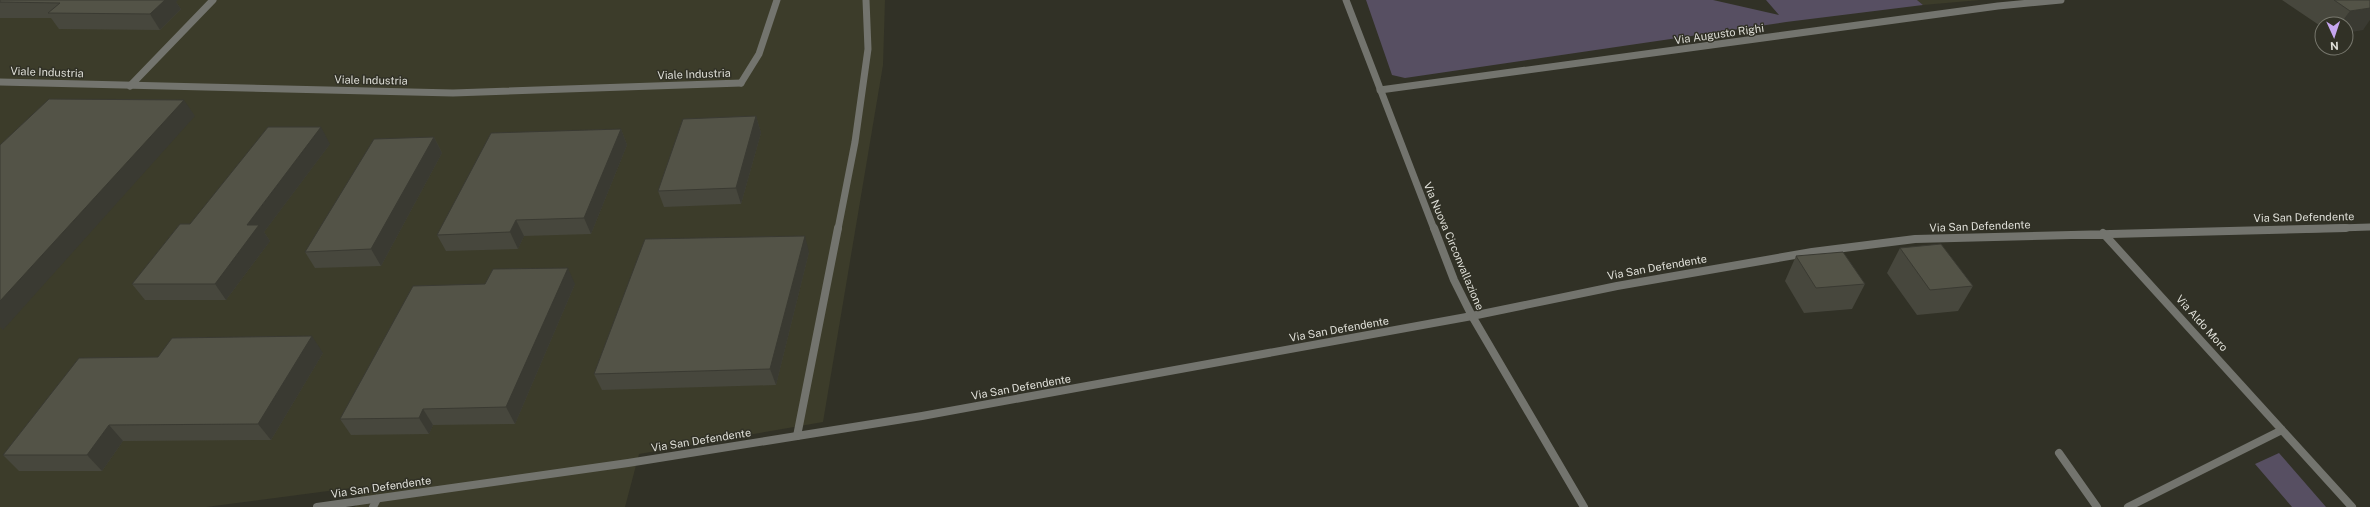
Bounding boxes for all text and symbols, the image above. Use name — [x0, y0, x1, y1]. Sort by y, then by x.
north arrow — [2314, 16, 2354, 56]
street label: Via Augusto Righi — [1673, 22, 1765, 46]
text: N — [2330, 40, 2339, 52]
street label: Viale Industria — [10, 65, 84, 79]
street label: Viale Industria — [657, 67, 731, 81]
street label: Viale Industria — [334, 73, 408, 87]
street label: Via Nuova Circonvallazione — [1422, 180, 1486, 312]
street label: Via San Defendente — [2253, 210, 2355, 224]
street label: Via San Defendente — [1929, 218, 2031, 234]
street label: Via San Defendente — [1606, 252, 1708, 282]
street label: Via Aldo Moro — [2174, 292, 2230, 354]
street label: Via San Defendente — [1288, 314, 1390, 344]
street label: Via San Defendente — [970, 372, 1072, 402]
street label: Via San Defendente — [650, 426, 752, 454]
street label: Via San Defendente — [330, 474, 432, 500]

